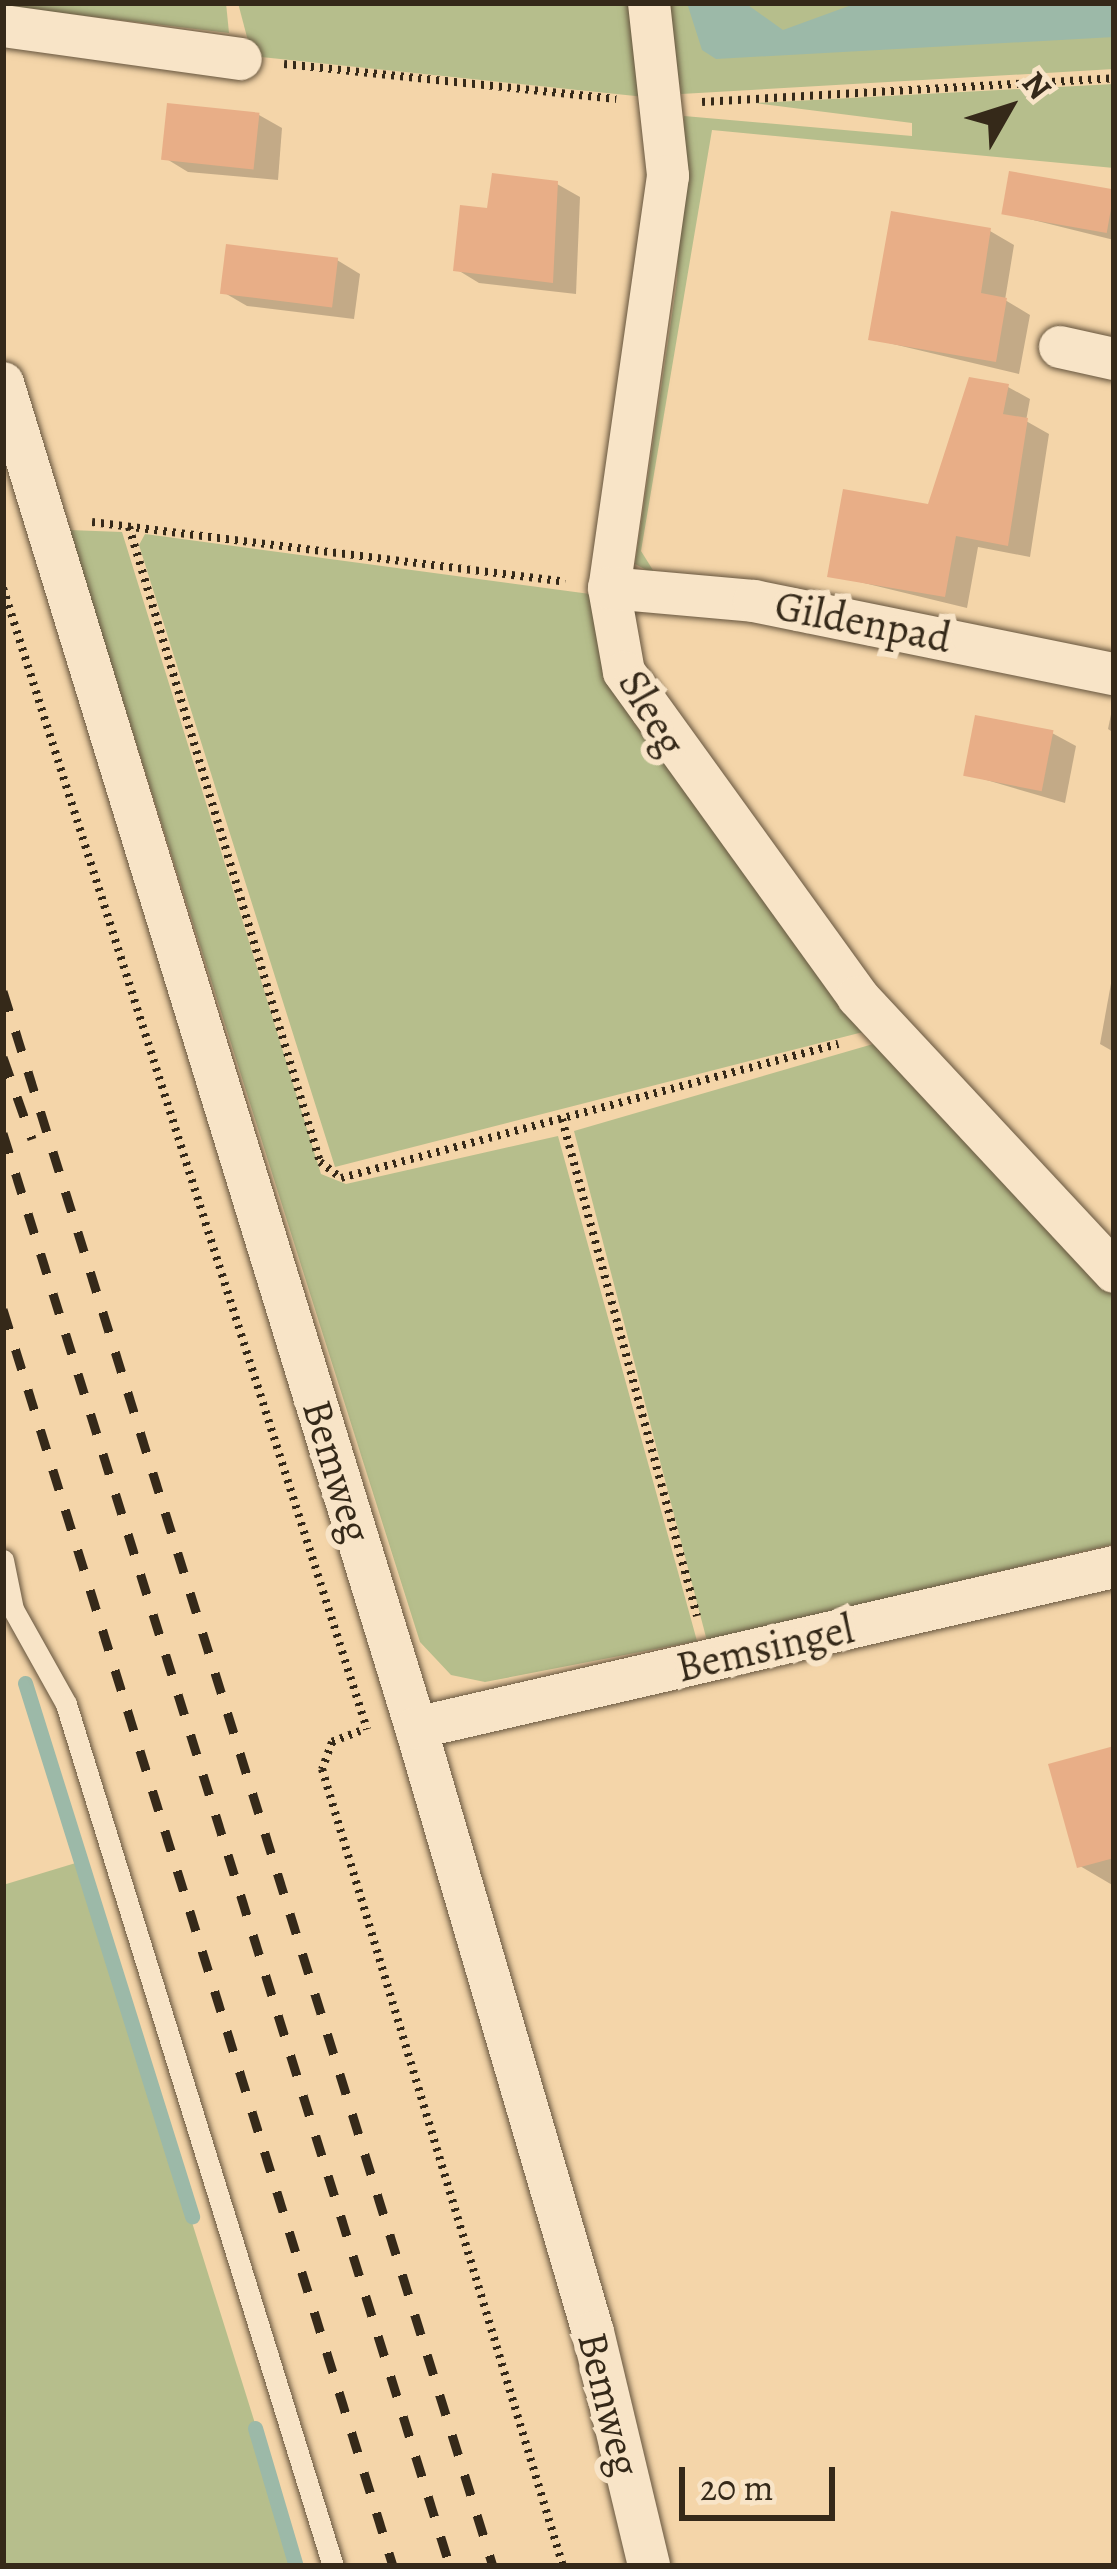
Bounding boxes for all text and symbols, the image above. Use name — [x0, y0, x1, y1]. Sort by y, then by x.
north arrow — [949, 48, 1069, 168]
text: N — [1012, 62, 1062, 109]
street label: Gildenpad — [771, 580, 955, 664]
street label: Sleeg — [608, 661, 696, 765]
street label: Bemweg — [292, 1394, 382, 1548]
street label: Bemsingel — [672, 1603, 858, 1693]
street label: Bemweg — [567, 2327, 651, 2481]
scale bar — [685, 2443, 841, 2517]
text: 20 m — [700, 2463, 773, 2512]

